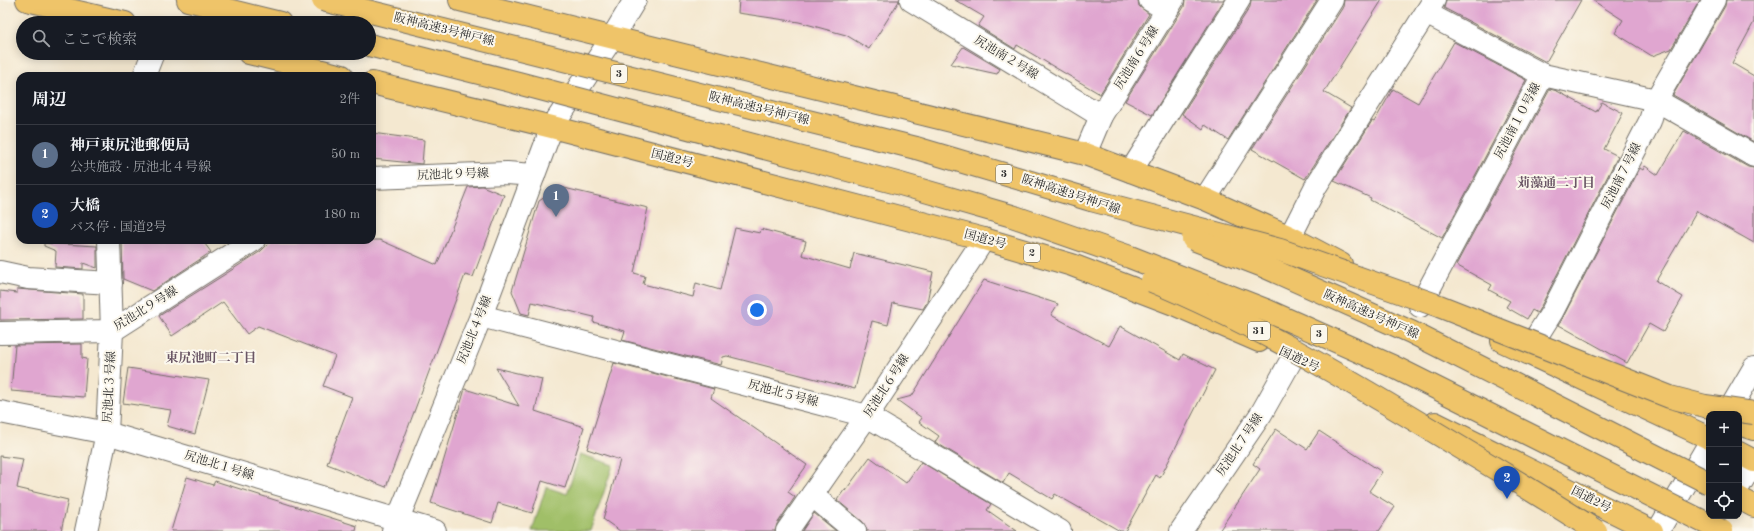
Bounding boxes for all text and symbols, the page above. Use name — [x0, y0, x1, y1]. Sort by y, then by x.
street label: 阪神高速3号神戸線 — [393, 10, 496, 48]
search box — [16, 16, 376, 60]
street label: 尻池南６号線 — [1111, 23, 1161, 92]
icon: search — [30, 27, 52, 49]
text: ここで検索 — [62, 33, 137, 48]
street label: 尻池南２号線 — [972, 33, 1041, 82]
road number: 3 — [611, 65, 627, 83]
street label: 尻池南１０号線 — [1491, 80, 1543, 161]
street label: 阪神高速3号神戸線 — [708, 89, 811, 127]
text: 周辺 — [32, 92, 66, 109]
text: 2件 — [339, 93, 360, 106]
text: 神戸東尻池郵便局 — [70, 139, 190, 154]
street label: 尻池南７号線 — [1599, 140, 1644, 211]
street label: 国道2号 — [650, 146, 695, 170]
text: 1 — [41, 148, 49, 161]
text: 50 m — [331, 148, 360, 161]
text: 公共施設 · 尻池北４号線 — [70, 161, 211, 174]
road number: 3 — [996, 165, 1012, 183]
street label: 尻池北９号線 — [417, 166, 489, 182]
street label: 阪神高速3号神戸線 — [1020, 171, 1122, 217]
district label: 苅藻通二丁目 — [1517, 175, 1595, 190]
pin: 1 — [543, 184, 569, 217]
text: 大橋 — [70, 199, 100, 214]
text: 2 — [41, 208, 49, 221]
text: 180 m — [323, 208, 360, 221]
text: バス停 · 国道2号 — [70, 221, 166, 234]
street label: 国道2号 — [963, 227, 1008, 251]
road number: 2 — [1024, 244, 1040, 262]
street label: 尻池北９号線 — [111, 283, 180, 333]
street label: 阪神高速3号神戸線 — [1322, 287, 1421, 341]
street label: 尻池北４号線 — [454, 294, 494, 366]
your location — [747, 300, 767, 320]
road number: 31 — [1248, 322, 1270, 340]
road number: 3 — [1311, 325, 1327, 343]
street label: 国道2号 — [1277, 344, 1322, 375]
district label: 東尻池町二丁目 — [165, 350, 257, 365]
street label: 尻池北３号線 — [100, 351, 118, 423]
street label: 尻池北６号線 — [861, 351, 912, 419]
street label: 尻池北５号線 — [747, 377, 820, 409]
street label: 尻池北７号線 — [1213, 411, 1265, 478]
map controls — [1706, 411, 1742, 519]
button: + — [1706, 411, 1742, 447]
button: − — [1706, 447, 1742, 483]
street label: 尻池北１号線 — [183, 448, 256, 482]
pin: 2 — [1494, 466, 1520, 499]
street label: 国道2号 — [1569, 483, 1614, 515]
button: locate — [1706, 483, 1742, 519]

